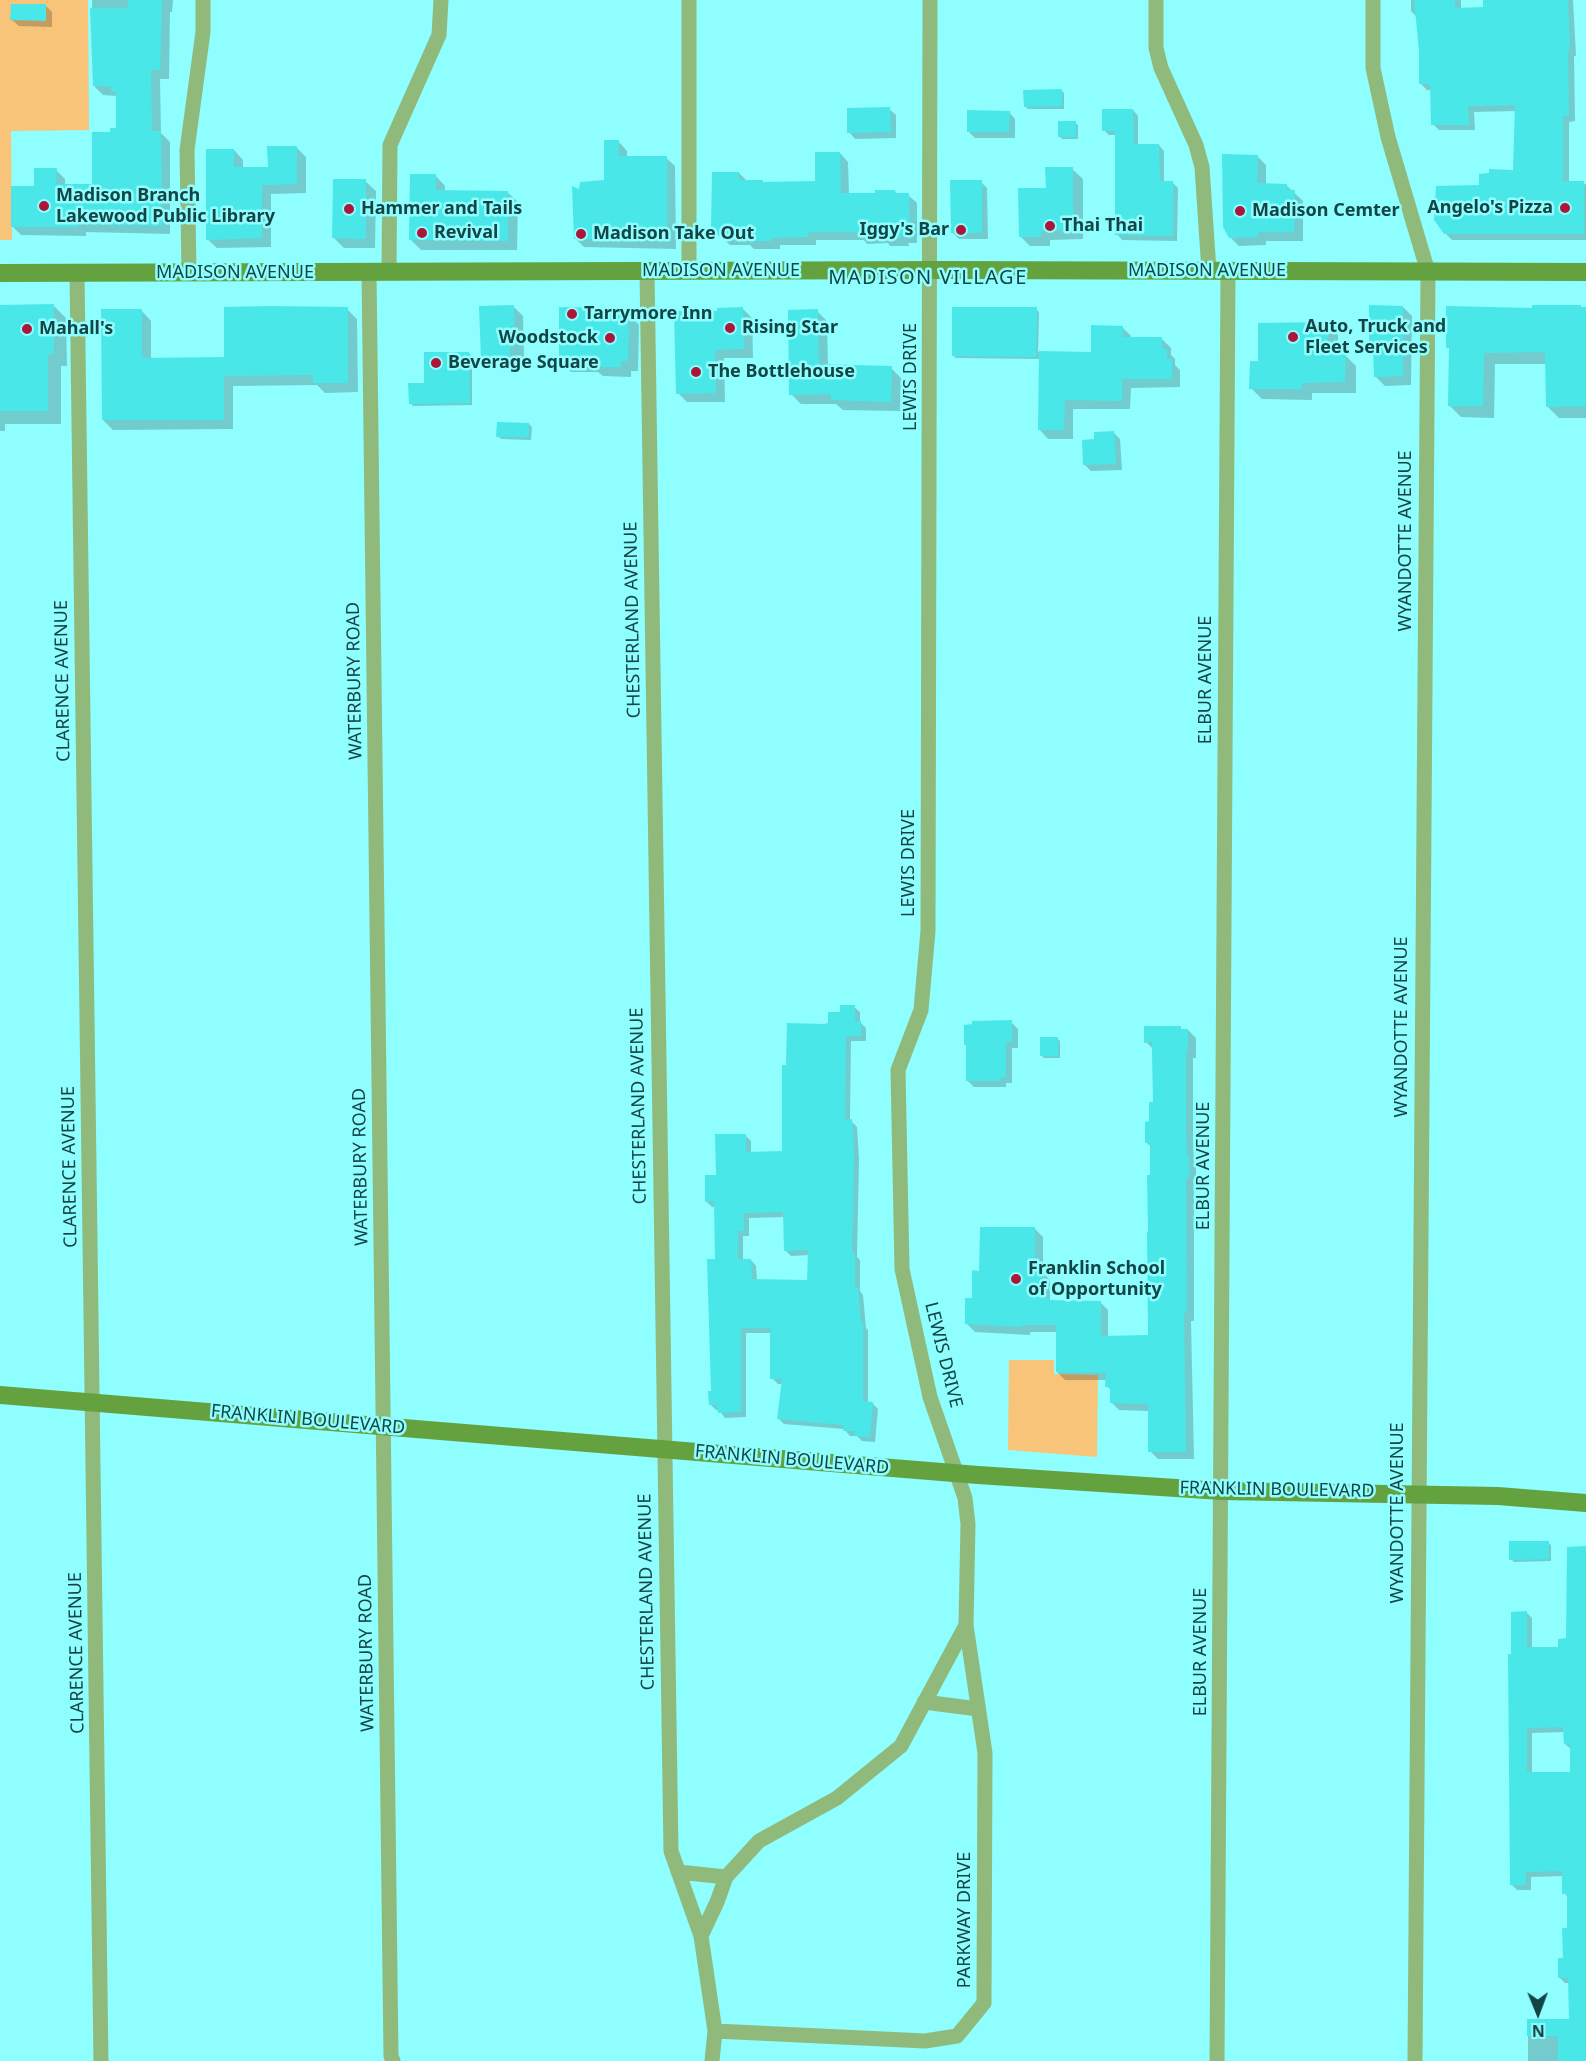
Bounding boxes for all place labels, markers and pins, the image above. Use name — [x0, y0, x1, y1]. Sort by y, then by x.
place label: Madison Branch Lakewood Public Library — [56, 185, 275, 228]
place label: Angelo's Pizza — [1427, 197, 1553, 219]
place label: Hammer and Tails — [361, 198, 522, 220]
marker: Madison Branch Lakewood Public Library — [37, 199, 51, 213]
place label: Madison Cemter — [1252, 200, 1400, 222]
marker: Angelo's Pizza — [1558, 201, 1572, 215]
marker: Hammer and Tails — [342, 202, 356, 216]
marker: Madison Cemter — [1233, 204, 1247, 218]
place label: Thai Thai — [1062, 215, 1143, 237]
place label: Iggy's Bar — [859, 219, 949, 241]
marker: Thai Thai — [1043, 219, 1057, 233]
place label: Revival — [434, 222, 498, 244]
place label: Madison Take Out — [593, 223, 754, 245]
marker: Iggy's Bar — [954, 223, 968, 237]
marker: Revival — [415, 226, 429, 240]
marker: Madison Take Out — [574, 227, 588, 241]
place label: Tarrymore Inn — [584, 303, 712, 325]
marker: Tarrymore Inn — [565, 307, 579, 321]
place label: Auto, Truck and Fleet Services — [1305, 316, 1446, 358]
place label: Rising Star — [742, 317, 838, 339]
place label: Mahall's — [39, 318, 113, 340]
marker: Rising Star — [723, 321, 737, 335]
marker: Mahall's — [20, 322, 34, 336]
place label: Woodstock — [499, 327, 598, 349]
marker: Auto, Truck and Fleet Services — [1286, 330, 1300, 344]
marker: Woodstock — [603, 331, 617, 345]
place label: Beverage Square — [448, 352, 599, 374]
marker: Beverage Square — [429, 356, 443, 370]
place label: The Bottlehouse — [708, 361, 855, 383]
marker: The Bottlehouse — [689, 365, 703, 379]
place label: Franklin School of Opportunity — [1028, 1258, 1165, 1300]
marker: Franklin School of Opportunity — [1009, 1272, 1023, 1286]

